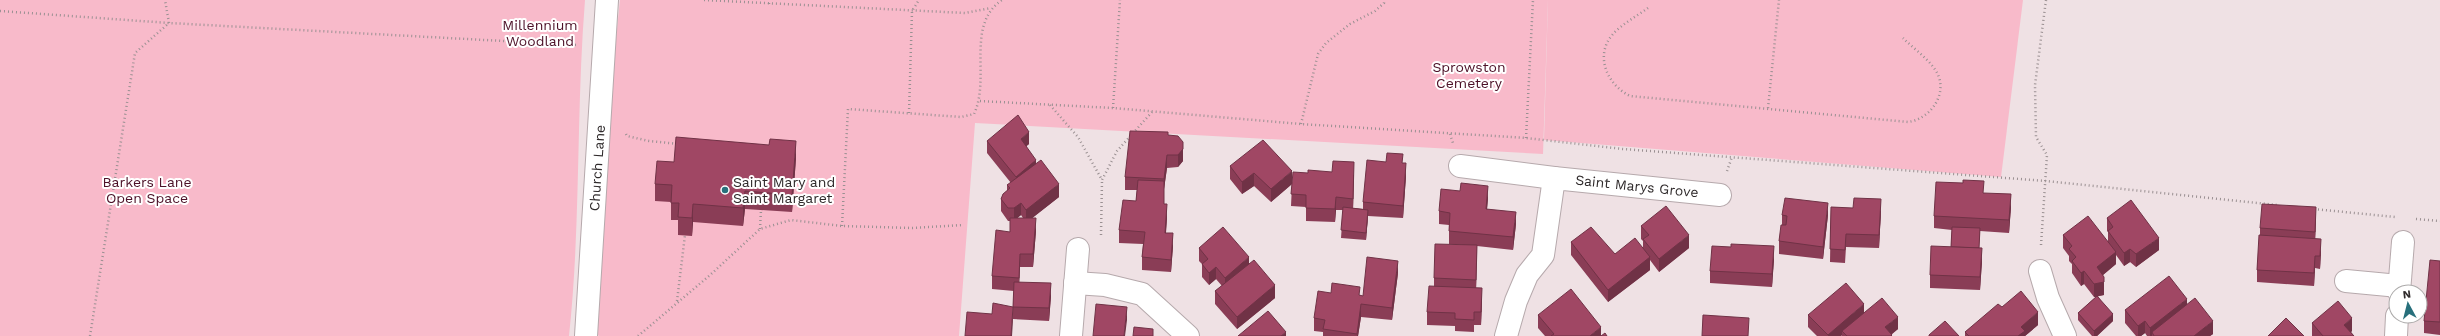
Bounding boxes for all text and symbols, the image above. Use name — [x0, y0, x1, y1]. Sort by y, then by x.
park label: Millennium Woodland — [502, 17, 578, 49]
park label: Sprowston Cemetery — [1432, 59, 1506, 91]
street label: Church Lane — [586, 124, 608, 212]
street label: Saint Marys Grove — [1575, 172, 1699, 200]
park label: Barkers Lane Open Space — [102, 174, 192, 206]
place label: Saint Mary and Saint Margaret — [733, 174, 835, 206]
marker: Saint Mary and Saint Margaret — [720, 185, 730, 195]
north arrow — [2388, 284, 2428, 324]
text: N — [2402, 288, 2412, 302]

